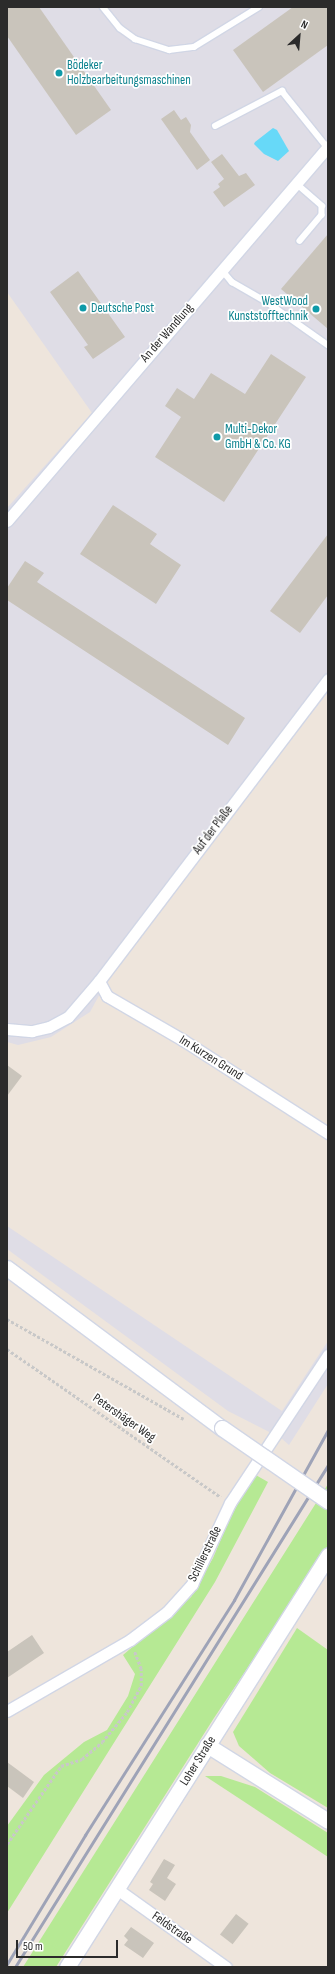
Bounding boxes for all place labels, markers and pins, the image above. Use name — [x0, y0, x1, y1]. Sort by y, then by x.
place label: Bödeker Holzbearbeitungsmaschinen — [67, 58, 191, 89]
marker: Bödeker Holzbearbeitungsmaschinen — [54, 68, 64, 78]
place label: WestWood Kunststofftechnik — [229, 294, 308, 325]
place label: Deutsche Post — [91, 300, 154, 316]
marker: Deutsche Post — [78, 303, 88, 313]
marker: WestWood Kunststofftechnik — [311, 304, 321, 314]
place label: Multi-Dekor GmbH & Co. KG — [225, 422, 291, 453]
marker: Multi-Dekor GmbH & Co. KG — [212, 432, 222, 442]

